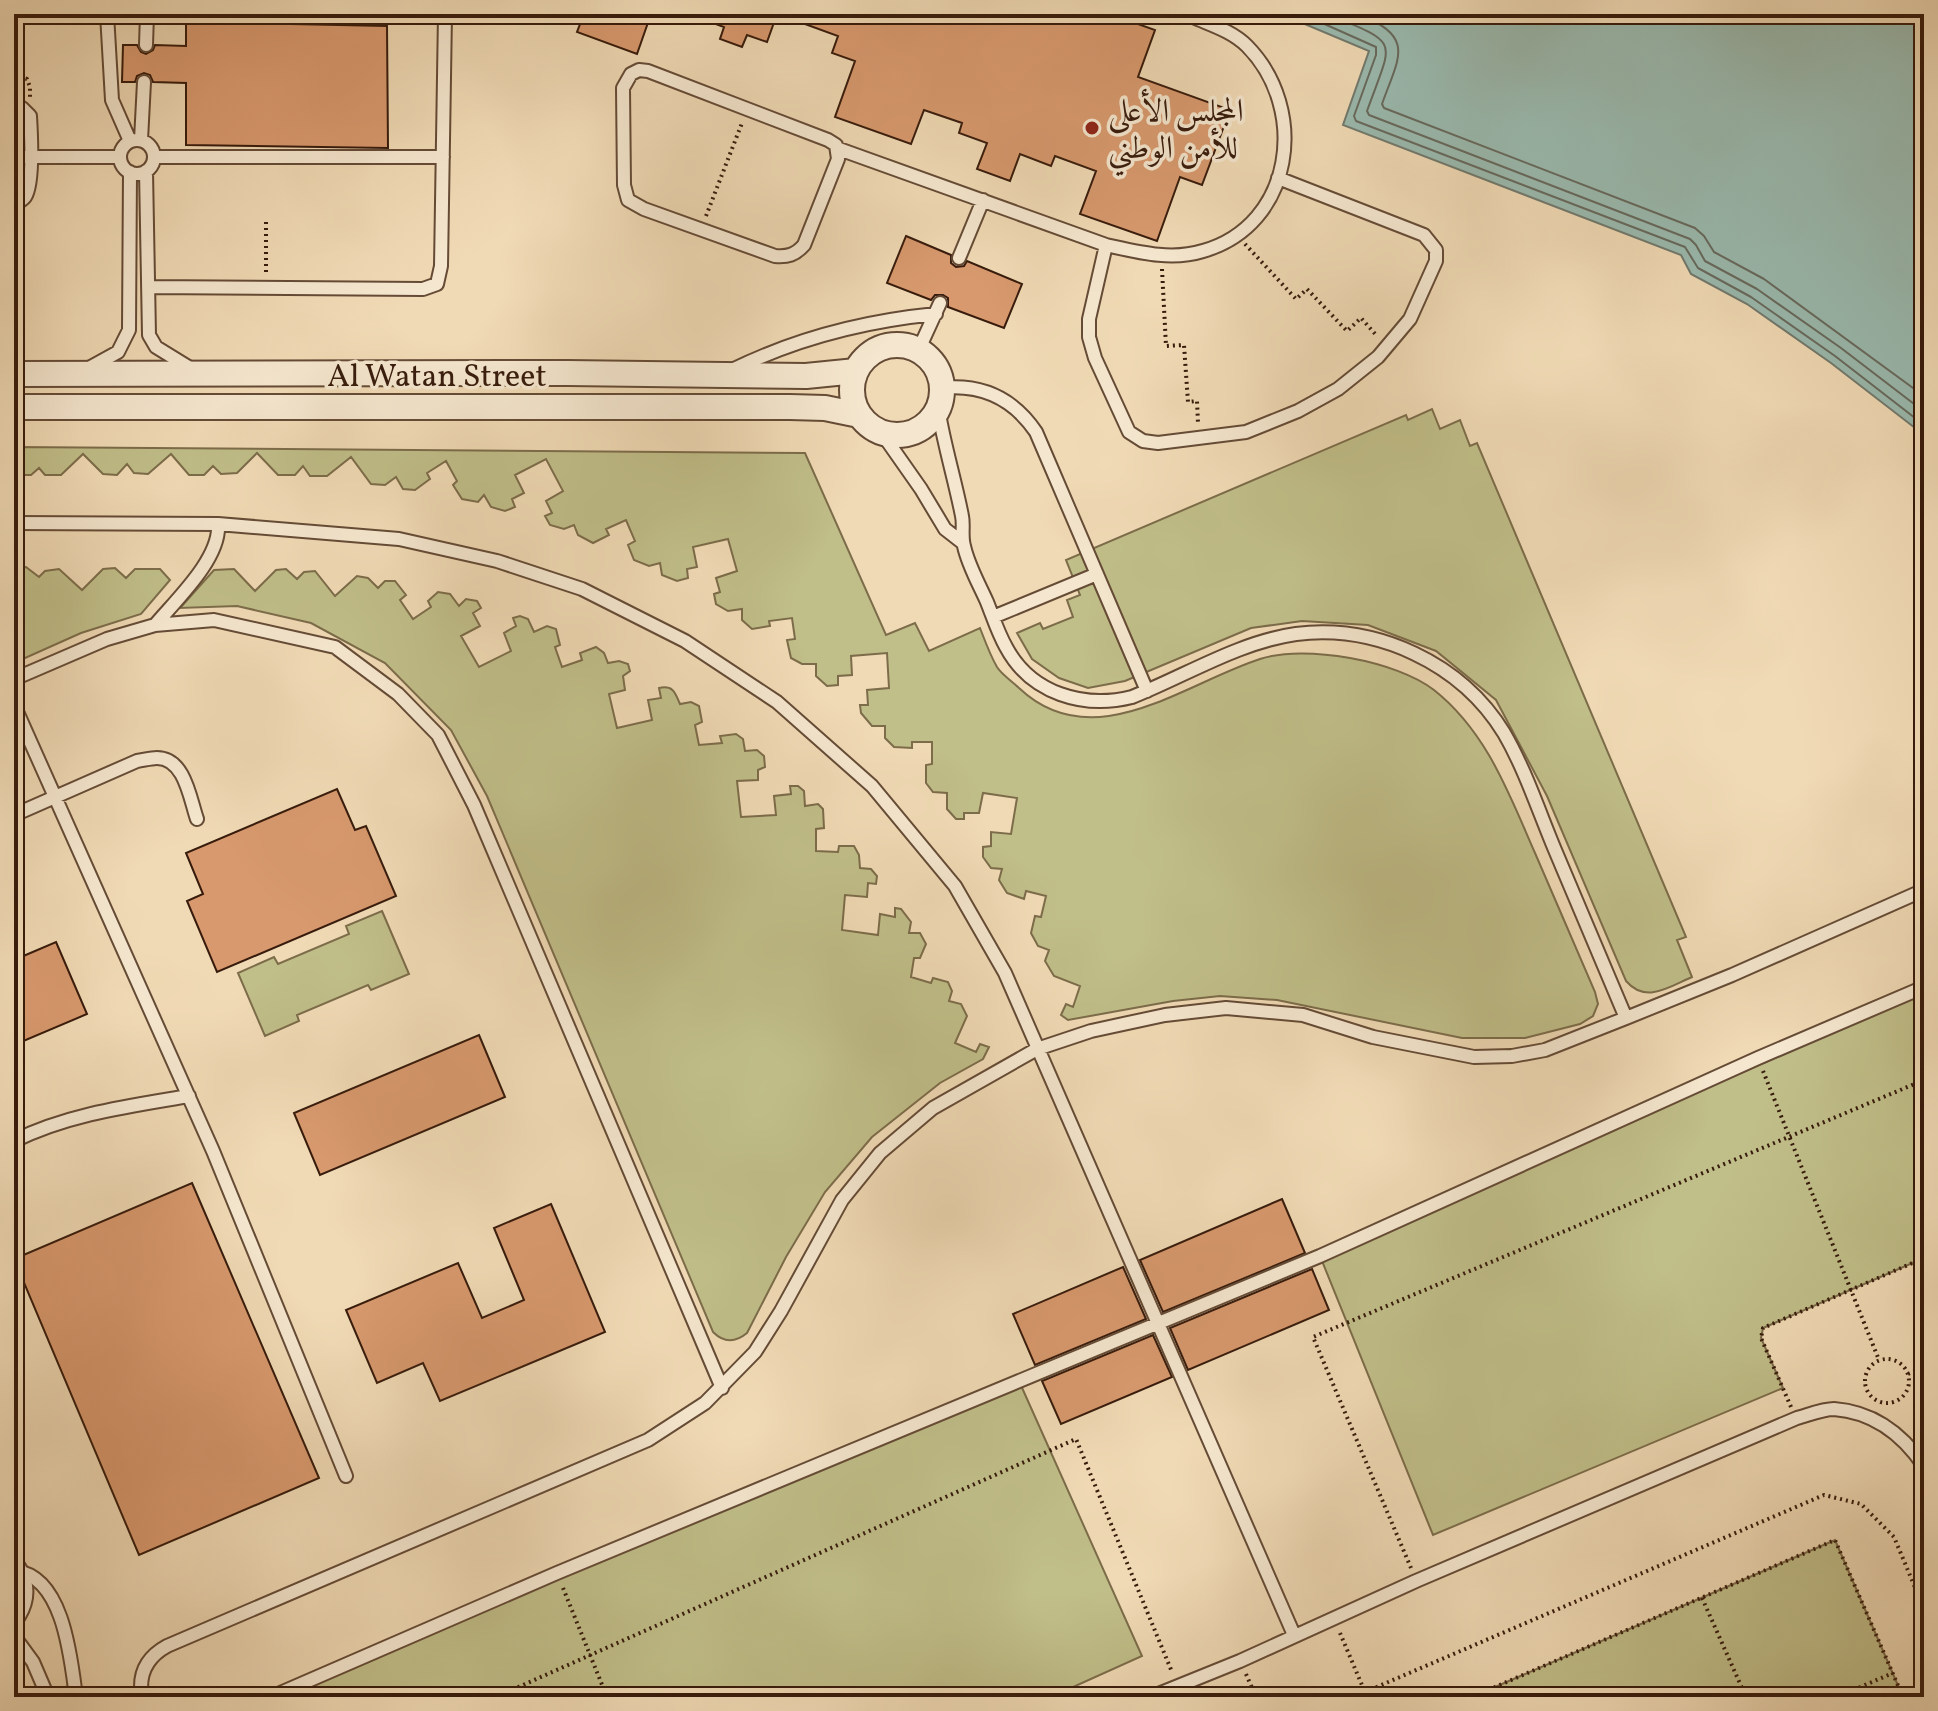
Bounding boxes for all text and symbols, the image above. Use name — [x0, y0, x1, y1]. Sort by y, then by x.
place label: المجلس الأعلى للأمن الوطني — [1108, 88, 1244, 177]
marker: المجلس الأعلى للأمن الوطني — [1083, 119, 1101, 137]
street label: Al Watan Street — [327, 356, 547, 400]

